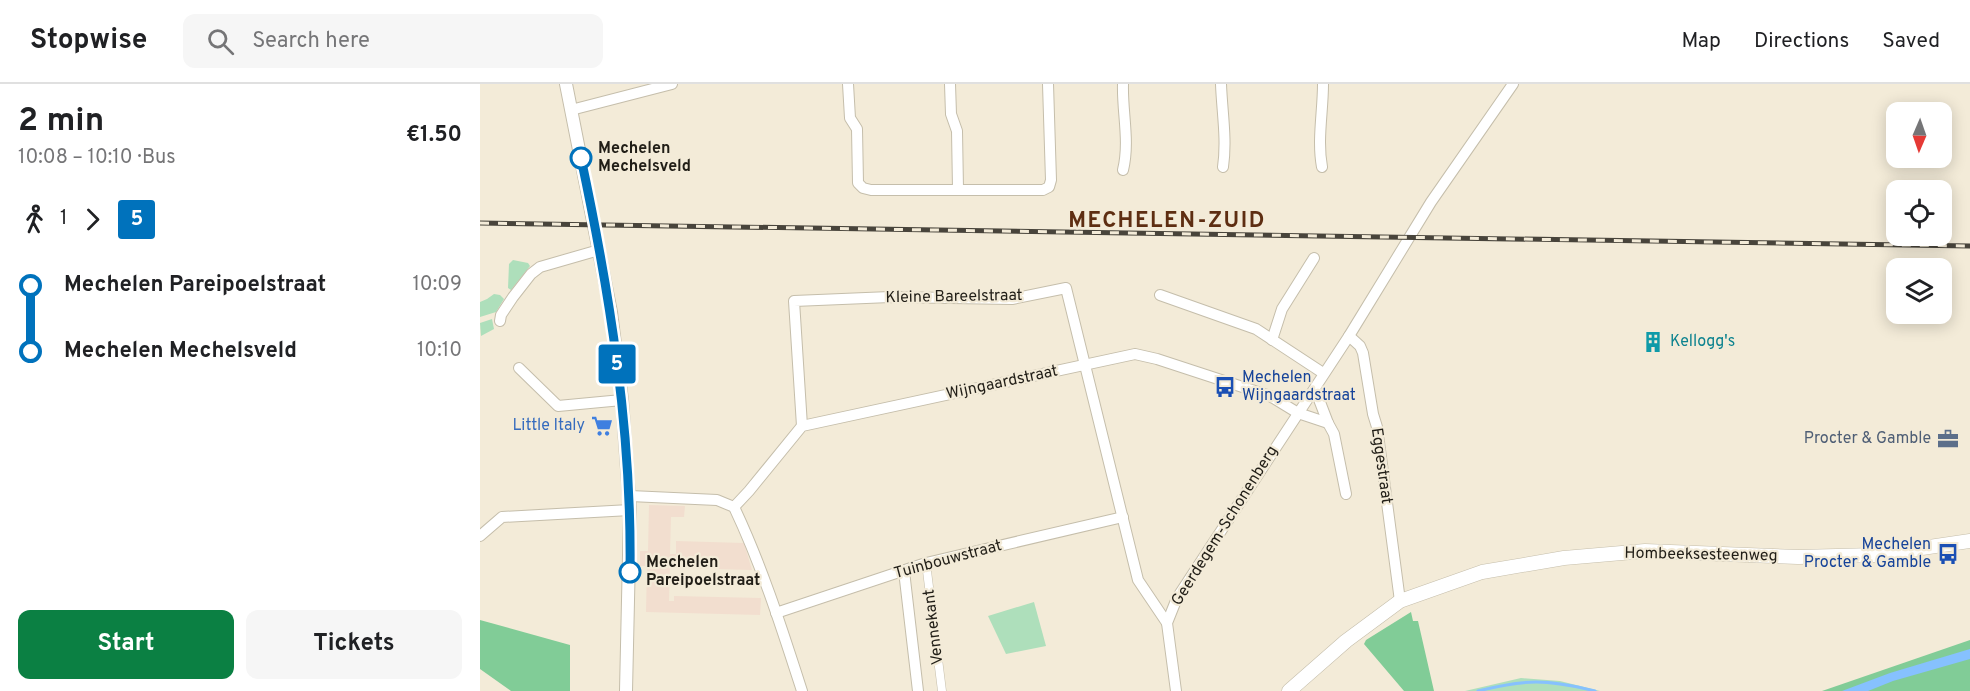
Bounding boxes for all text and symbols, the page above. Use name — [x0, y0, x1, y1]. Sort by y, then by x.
search box — [183, 14, 603, 68]
text: Stopwise — [30, 23, 147, 59]
icon: search — [204, 25, 237, 58]
text: Search here — [252, 28, 370, 55]
text: Map — [1681, 28, 1721, 55]
text: Directions — [1754, 28, 1849, 55]
text: Saved — [1882, 28, 1940, 55]
text: 2 min — [18, 101, 104, 143]
north arrow — [1886, 102, 1952, 168]
map controls — [1886, 102, 1952, 324]
text: €1.50 — [406, 122, 462, 149]
place label: Mechelen Mechelsveld — [598, 139, 691, 177]
text: 10:08 – 10:10 · Bus — [18, 145, 176, 171]
marker: Mechelen Mechelsveld — [570, 147, 592, 169]
button: locate — [1886, 180, 1952, 246]
icon: walk — [18, 203, 51, 236]
icon: forward — [76, 203, 109, 236]
text: 1 — [60, 206, 67, 232]
text: 5 — [130, 206, 143, 233]
district label: MECHELEN-ZUID — [1068, 208, 1266, 235]
button: layers — [1886, 258, 1952, 324]
text: Mechelen Pareipoelstraat — [64, 272, 326, 299]
text: 10:09 — [412, 272, 462, 298]
street label: Kleine Bareelstraat — [885, 286, 1023, 308]
building icon: Kellogg's — [1641, 330, 1665, 354]
place label: Kellogg's — [1670, 332, 1735, 352]
text: Mechelen Mechelsveld — [64, 338, 297, 365]
text: 10:10 — [417, 338, 462, 364]
line badge: 5 — [598, 344, 636, 384]
text: 5 — [611, 351, 623, 378]
street label: Wijngaardstraat — [944, 361, 1060, 405]
place label: Mechelen Wijngaardstraat — [1242, 368, 1356, 406]
bus stop icon: Mechelen Wijngaardstraat — [1213, 375, 1237, 399]
supermarket icon: Little Italy — [590, 414, 614, 438]
place label: Little Italy — [512, 416, 585, 436]
street label: Eggestraat — [1366, 427, 1396, 505]
office icon: Procter & Gamble — [1936, 427, 1960, 451]
place label: Procter & Gamble — [1804, 429, 1931, 449]
street label: Geerdegem-Schonenberg — [1167, 442, 1283, 610]
place label: Mechelen Procter & Gamble — [1804, 535, 1931, 573]
street label: Tuinbouwstraat — [892, 536, 1004, 584]
bus stop icon: Mechelen Procter & Gamble — [1936, 542, 1960, 566]
street label: Hombeeksesteenweg — [1624, 544, 1778, 566]
place label: Mechelen Pareipoelstraat — [646, 553, 760, 591]
marker: Mechelen Pareipoelstraat — [619, 561, 641, 583]
street label: Vennekant — [919, 588, 949, 666]
button: Start — [18, 610, 234, 679]
button: Tickets — [246, 610, 462, 679]

